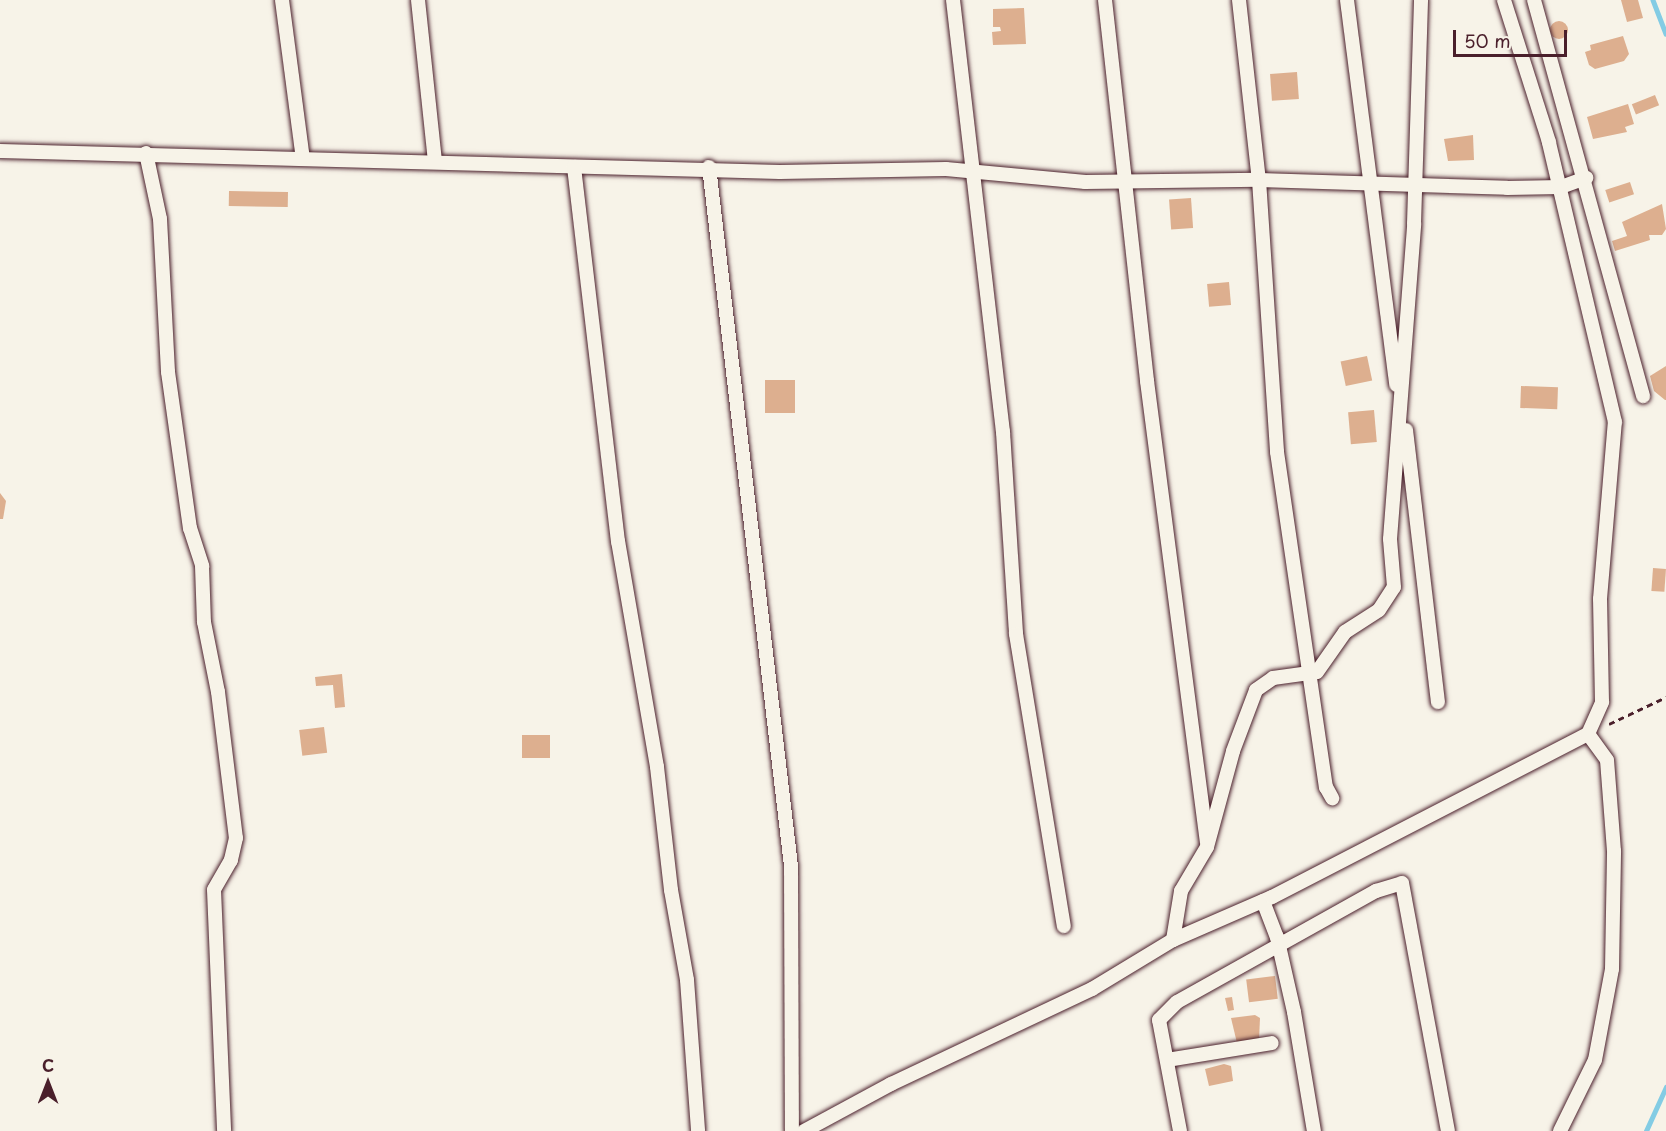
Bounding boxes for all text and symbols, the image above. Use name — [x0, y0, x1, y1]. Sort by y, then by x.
scale bar — [1456, 18, 1570, 56]
text: 50 m — [1464, 27, 1511, 54]
north arrow — [18, 1053, 78, 1113]
text: С — [42, 1053, 54, 1077]

